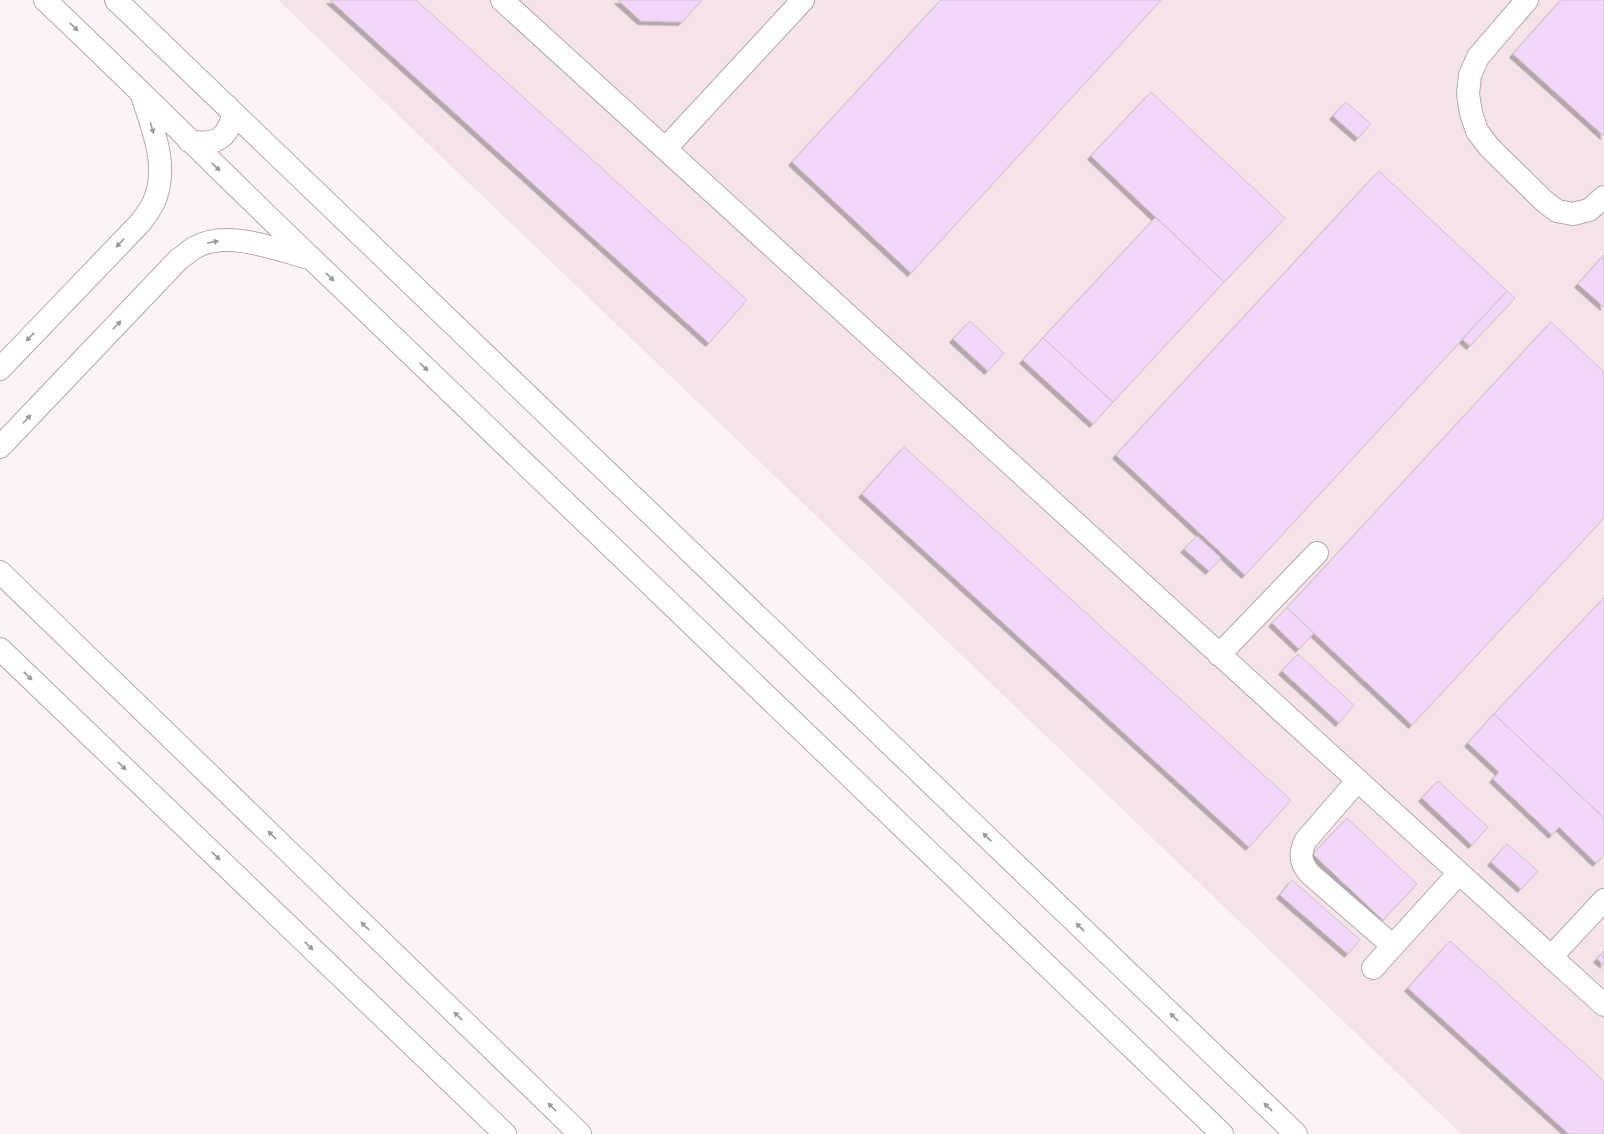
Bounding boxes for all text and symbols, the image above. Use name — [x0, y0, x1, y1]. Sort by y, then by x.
one-way arrow — [69, 22, 79, 32]
one-way arrow — [149, 122, 155, 134]
one-way arrow — [211, 162, 221, 172]
one-way arrow — [115, 238, 125, 248]
one-way arrow — [207, 238, 220, 244]
one-way arrow — [325, 272, 335, 282]
one-way arrow — [112, 320, 121, 330]
one-way arrow — [25, 332, 35, 342]
one-way arrow — [419, 362, 429, 372]
one-way arrow — [22, 414, 32, 424]
one-way arrow — [23, 672, 33, 681]
one-way arrow — [117, 762, 127, 771]
one-way arrow — [267, 830, 277, 840]
one-way arrow — [982, 832, 992, 842]
one-way arrow — [211, 852, 221, 861]
one-way arrow — [360, 921, 370, 931]
one-way arrow — [1075, 922, 1085, 932]
one-way arrow — [304, 942, 315, 951]
one-way arrow — [453, 1011, 463, 1021]
one-way arrow — [1169, 1012, 1179, 1022]
one-way arrow — [1263, 1102, 1273, 1112]
one-way arrow — [547, 1103, 556, 1112]

